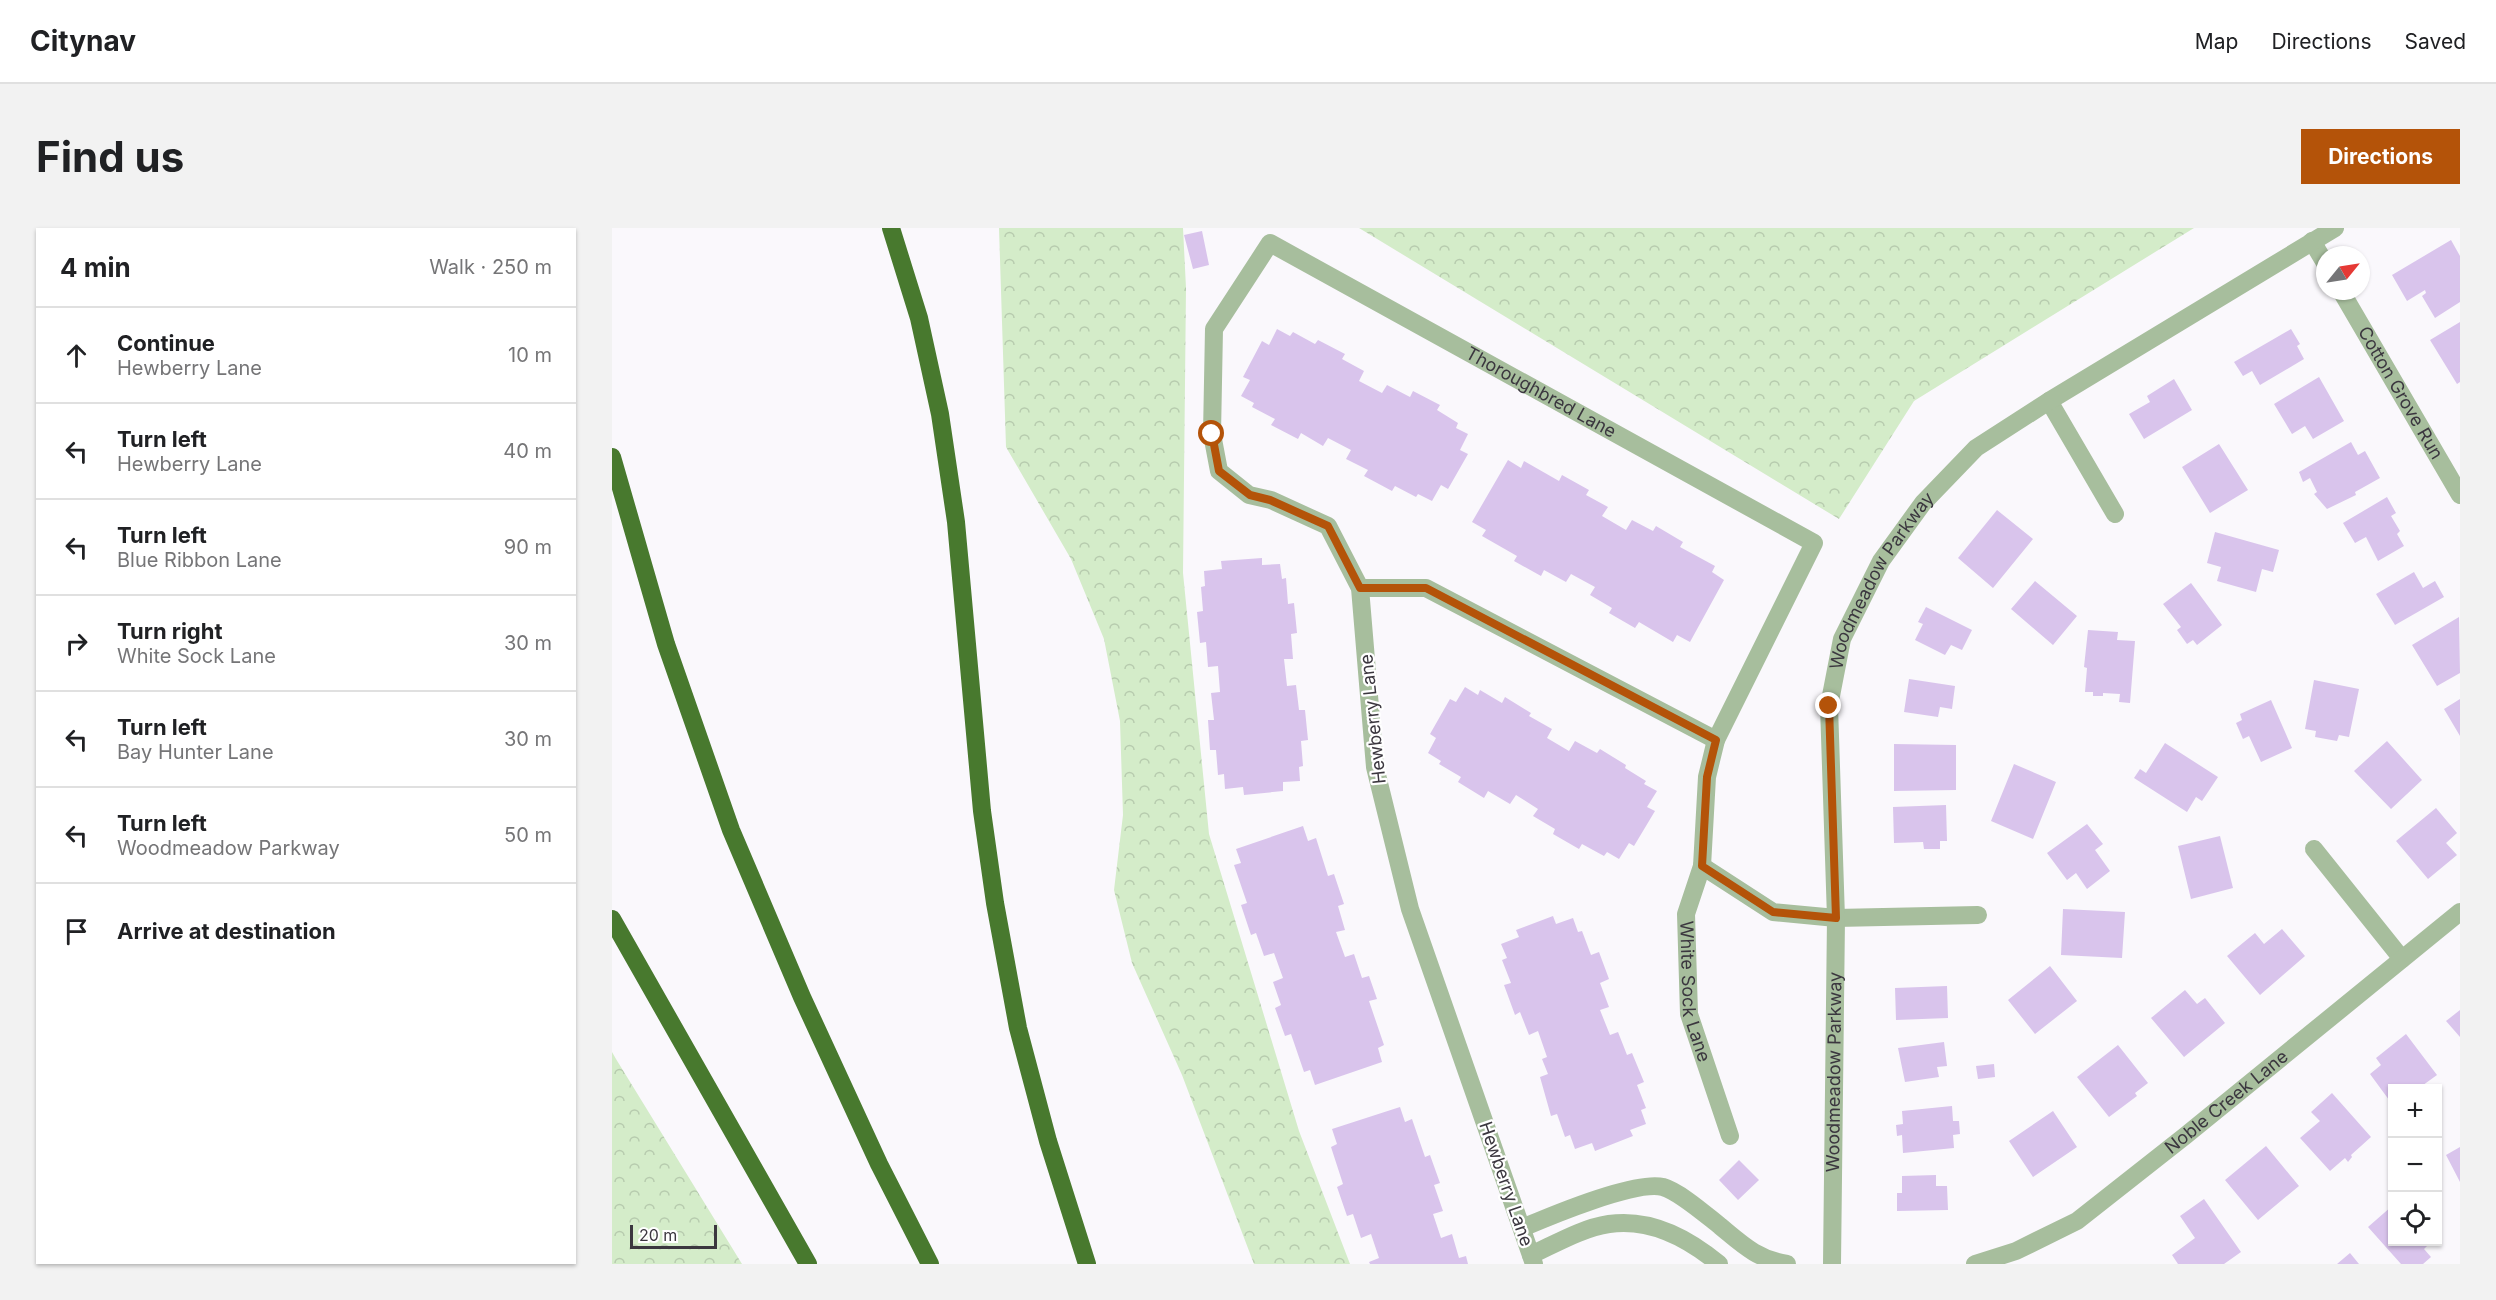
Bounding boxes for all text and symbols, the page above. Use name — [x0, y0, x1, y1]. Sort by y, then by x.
text: Citynav — [30, 24, 136, 58]
text: Map — [2195, 29, 2238, 54]
text: Directions — [2271, 29, 2372, 54]
text: Saved — [2405, 29, 2466, 54]
button: Directions — [2301, 129, 2460, 184]
text: Find us — [36, 131, 184, 182]
north arrow — [2316, 246, 2370, 300]
text: 4 min — [60, 252, 131, 283]
text: Walk · 250 m — [429, 255, 552, 279]
street label: Cotton Grove Run — [2354, 323, 2448, 463]
text: Continue — [117, 330, 215, 356]
icon: ahead — [60, 339, 93, 372]
street label: Thoroughbred Lane — [1462, 342, 1620, 442]
text: 10 m — [508, 343, 552, 367]
text: Hewberry Lane — [117, 356, 262, 380]
route start — [1198, 420, 1224, 446]
text: Turn left — [117, 426, 207, 452]
icon: left — [60, 435, 93, 468]
text: 40 m — [503, 439, 552, 463]
text: Hewberry Lane — [117, 452, 262, 476]
street label: Woodmeadow Parkway — [1825, 487, 1938, 671]
text: Turn left — [117, 522, 207, 548]
icon: left — [60, 531, 93, 564]
text: 90 m — [504, 535, 552, 559]
text: Blue Ribbon Lane — [117, 548, 282, 572]
text: Turn right — [117, 618, 223, 644]
icon: right — [60, 627, 93, 660]
text: 30 m — [504, 631, 552, 655]
text: White Sock Lane — [117, 644, 276, 668]
street label: Hewberry Lane — [1355, 653, 1390, 785]
route end — [1815, 692, 1841, 718]
text: Turn left — [117, 714, 207, 740]
icon: left — [60, 723, 93, 756]
text: 30 m — [504, 727, 552, 751]
text: Bay Hunter Lane — [117, 740, 274, 764]
text: Turn left — [117, 810, 207, 836]
icon: left — [60, 819, 93, 852]
text: 50 m — [504, 823, 552, 847]
text: Woodmeadow Parkway — [117, 836, 340, 860]
icon: arrive — [60, 915, 93, 948]
text: Arrive at destination — [117, 918, 336, 944]
street label: White Sock Lane — [1676, 920, 1715, 1064]
street label: Woodmeadow Parkway — [1822, 972, 1845, 1172]
street label: Noble Creek Lane — [2160, 1046, 2292, 1158]
map controls — [2388, 1084, 2442, 1246]
button: + — [2388, 1084, 2442, 1138]
street label: Hewberry Lane — [1475, 1119, 1538, 1249]
button: − — [2388, 1138, 2442, 1192]
button: locate — [2388, 1192, 2442, 1246]
scale bar — [630, 1222, 717, 1250]
text: 20 m — [639, 1225, 677, 1245]

